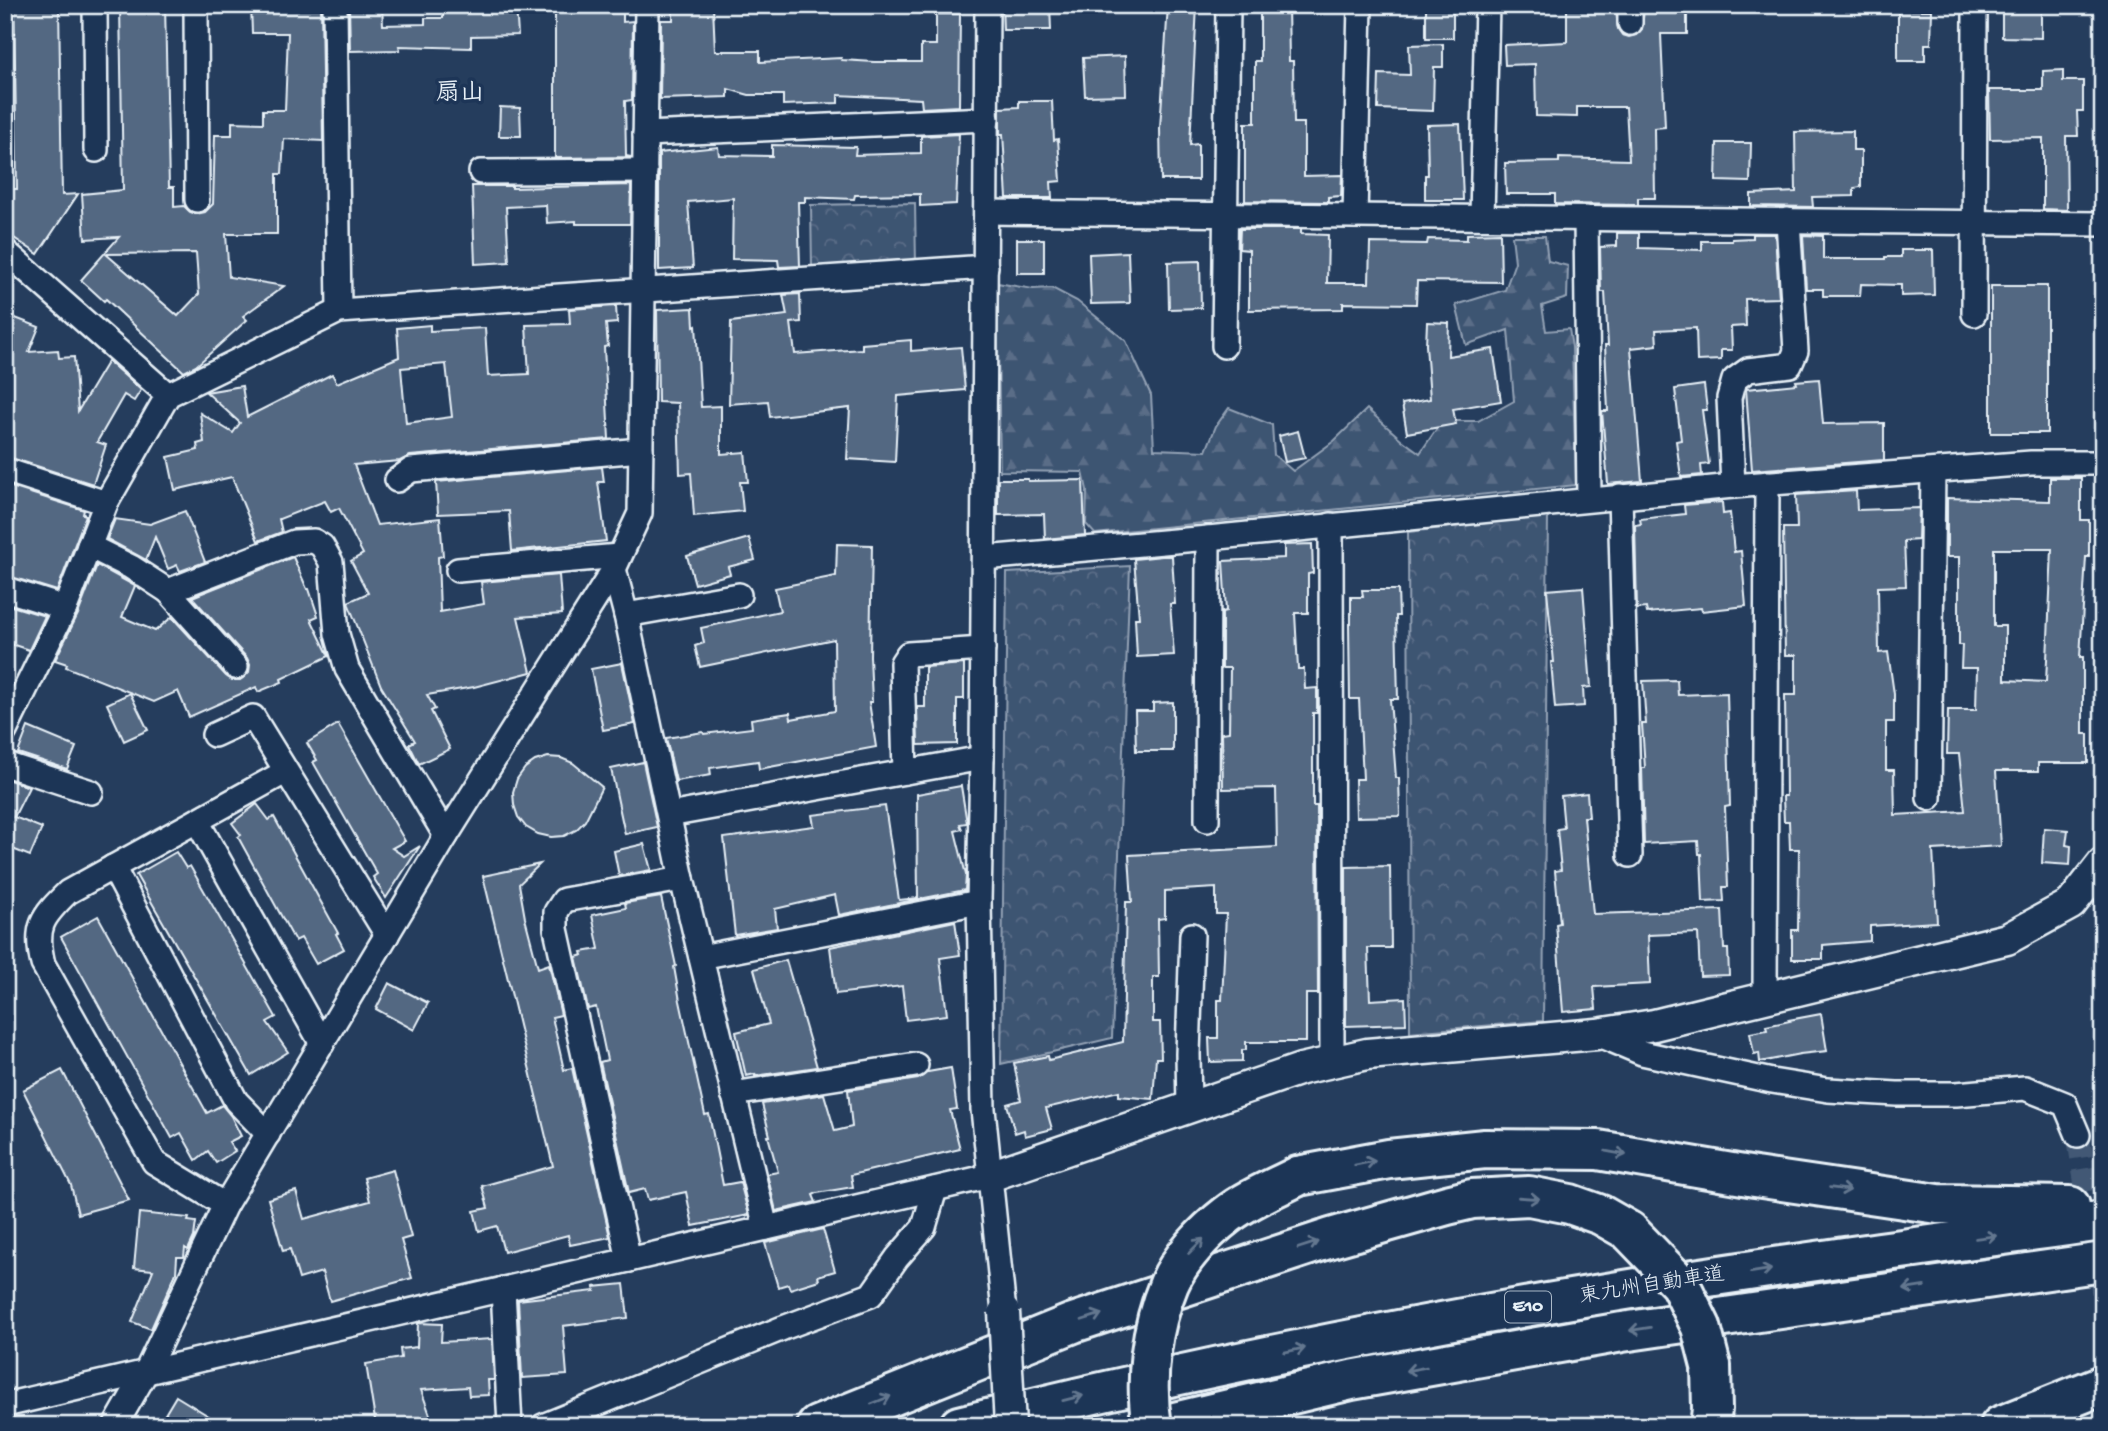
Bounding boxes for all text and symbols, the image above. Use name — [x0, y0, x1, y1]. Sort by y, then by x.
district label: 扇山 — [436, 80, 484, 109]
one-way arrow — [1604, 1147, 1627, 1160]
one-way arrow — [1353, 1156, 1376, 1170]
one-way arrow — [1828, 1183, 1851, 1196]
one-way arrow — [1517, 1192, 1540, 1205]
one-way arrow — [1974, 1230, 1997, 1243]
one-way arrow — [1187, 1238, 1204, 1255]
one-way arrow — [1297, 1238, 1319, 1250]
street label: 東九州自動車道 — [1577, 1261, 1727, 1311]
one-way arrow — [1749, 1264, 1772, 1277]
one-way arrow — [1903, 1282, 1926, 1295]
road number: E10 — [1505, 1292, 1551, 1322]
one-way arrow — [1081, 1310, 1103, 1322]
one-way arrow — [1629, 1323, 1652, 1336]
one-way arrow — [1283, 1343, 1306, 1357]
one-way arrow — [1405, 1362, 1428, 1376]
one-way arrow — [1061, 1391, 1084, 1404]
one-way arrow — [869, 1393, 891, 1406]

